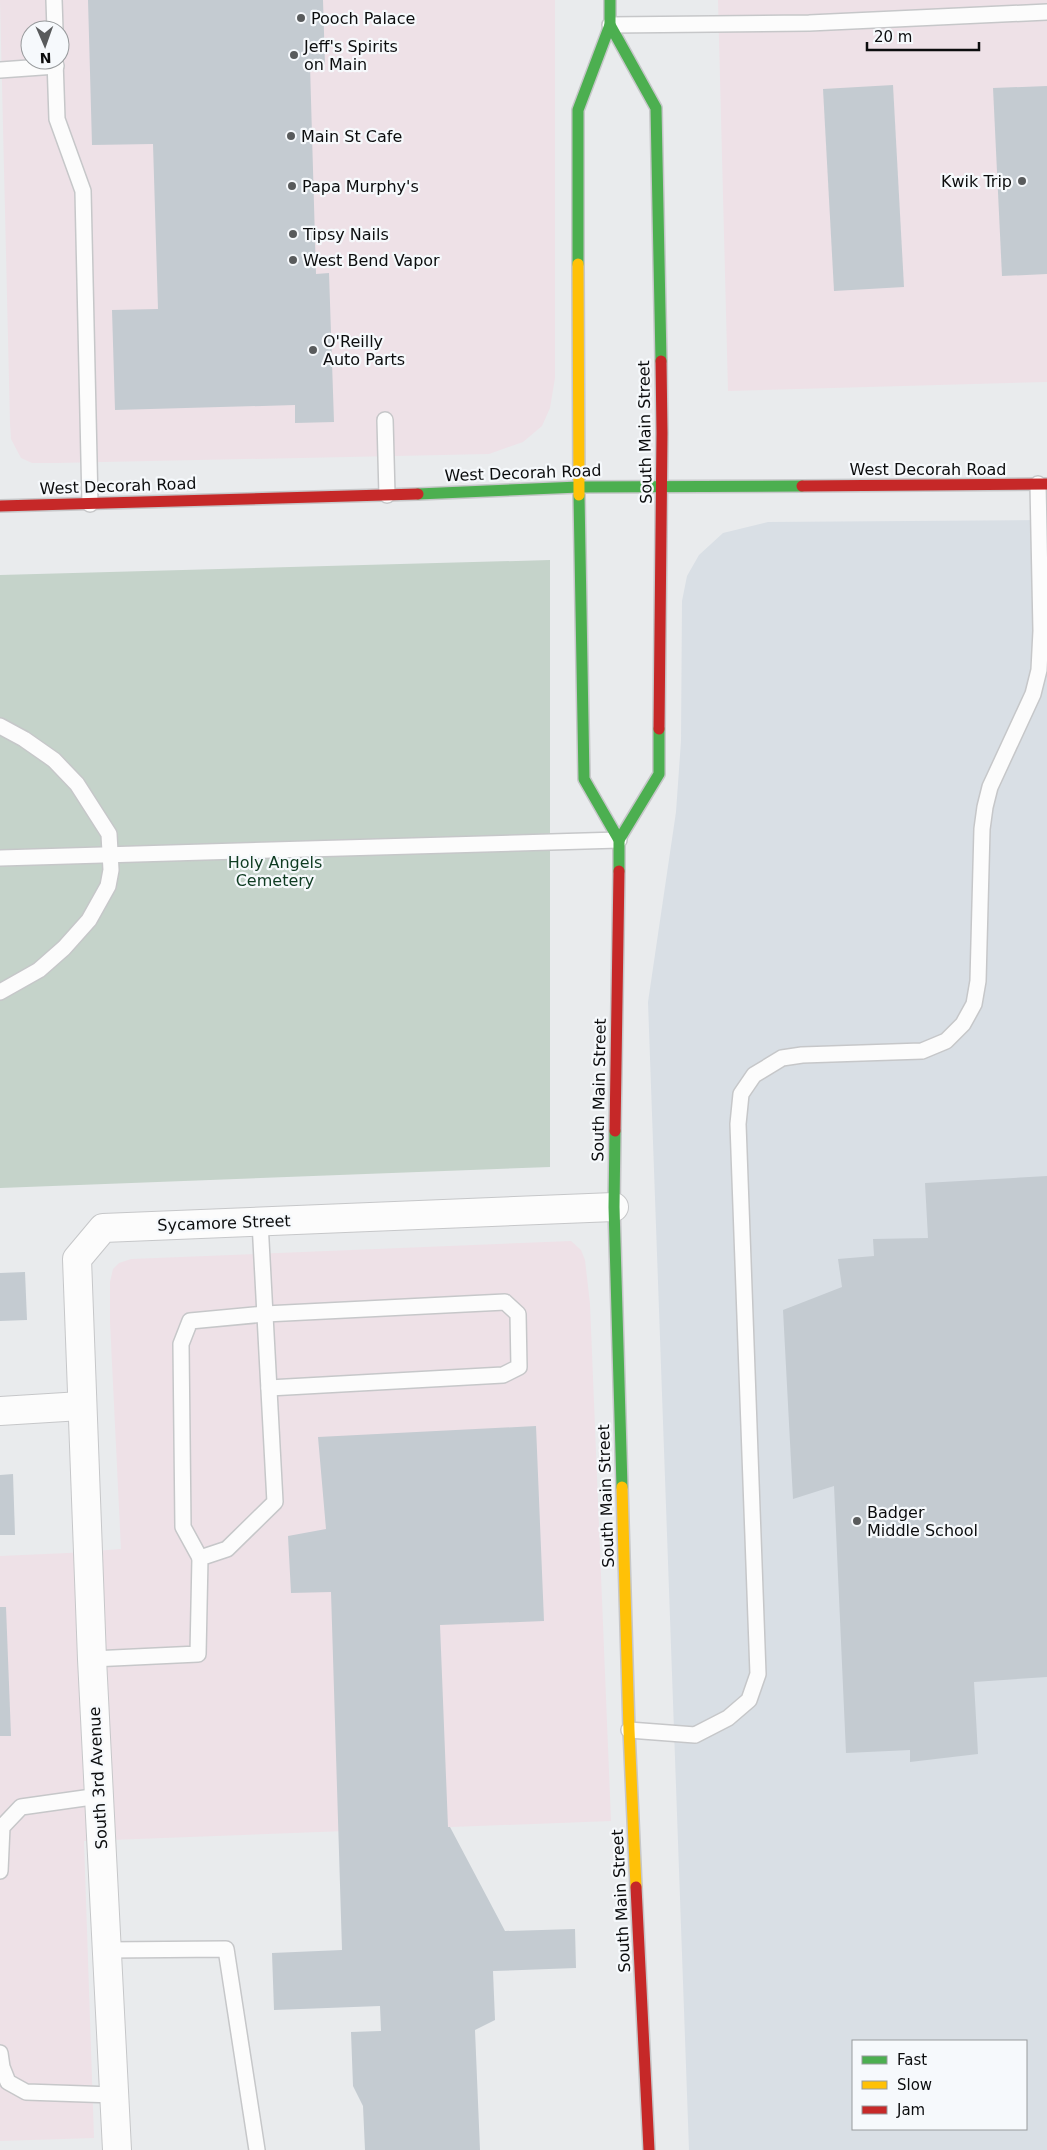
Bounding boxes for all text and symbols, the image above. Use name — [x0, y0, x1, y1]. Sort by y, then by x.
place label: Pooch Palace — [311, 9, 415, 28]
marker: Pooch Palace — [295, 12, 307, 24]
north arrow — [20, 20, 70, 70]
scale bar — [867, 20, 980, 52]
text: 20 m — [874, 28, 912, 46]
place label: Jeff's Spirits on Main — [303, 37, 398, 74]
marker: Jeff's Spirits on Main — [288, 49, 300, 61]
text: N — [39, 50, 52, 66]
place label: Main St Cafe — [301, 127, 402, 146]
marker: Main St Cafe — [285, 130, 297, 142]
place label: Kwik Trip — [941, 172, 1012, 191]
marker: Kwik Trip — [1016, 175, 1028, 187]
place label: Papa Murphy's — [302, 177, 419, 196]
marker: Papa Murphy's — [286, 180, 298, 192]
place label: Tipsy Nails — [302, 225, 389, 244]
marker: Tipsy Nails — [287, 228, 299, 240]
place label: West Bend Vapor — [303, 251, 440, 270]
marker: West Bend Vapor — [287, 254, 299, 266]
place label: O'Reilly Auto Parts — [323, 332, 405, 369]
marker: O'Reilly Auto Parts — [307, 344, 319, 356]
street label: South Main Street — [634, 360, 656, 504]
street label: West Decorah Road — [850, 460, 1006, 479]
street label: West Decorah Road — [444, 461, 602, 485]
street label: West Decorah Road — [39, 474, 197, 498]
park label: Holy Angels Cemetery — [228, 853, 322, 890]
street label: South Main Street — [588, 1018, 610, 1162]
street label: Sycamore Street — [157, 1211, 291, 1235]
street label: South Main Street — [594, 1424, 618, 1568]
place label: Badger Middle School — [867, 1503, 978, 1540]
marker: Badger Middle School — [851, 1515, 863, 1527]
street label: South 3rd Avenue — [85, 1706, 111, 1850]
street label: South Main Street — [608, 1829, 634, 1973]
legend — [852, 2040, 1027, 2130]
text: Fast — [897, 2051, 927, 2069]
text: Slow — [897, 2076, 932, 2094]
text: Jam — [896, 2101, 925, 2119]

